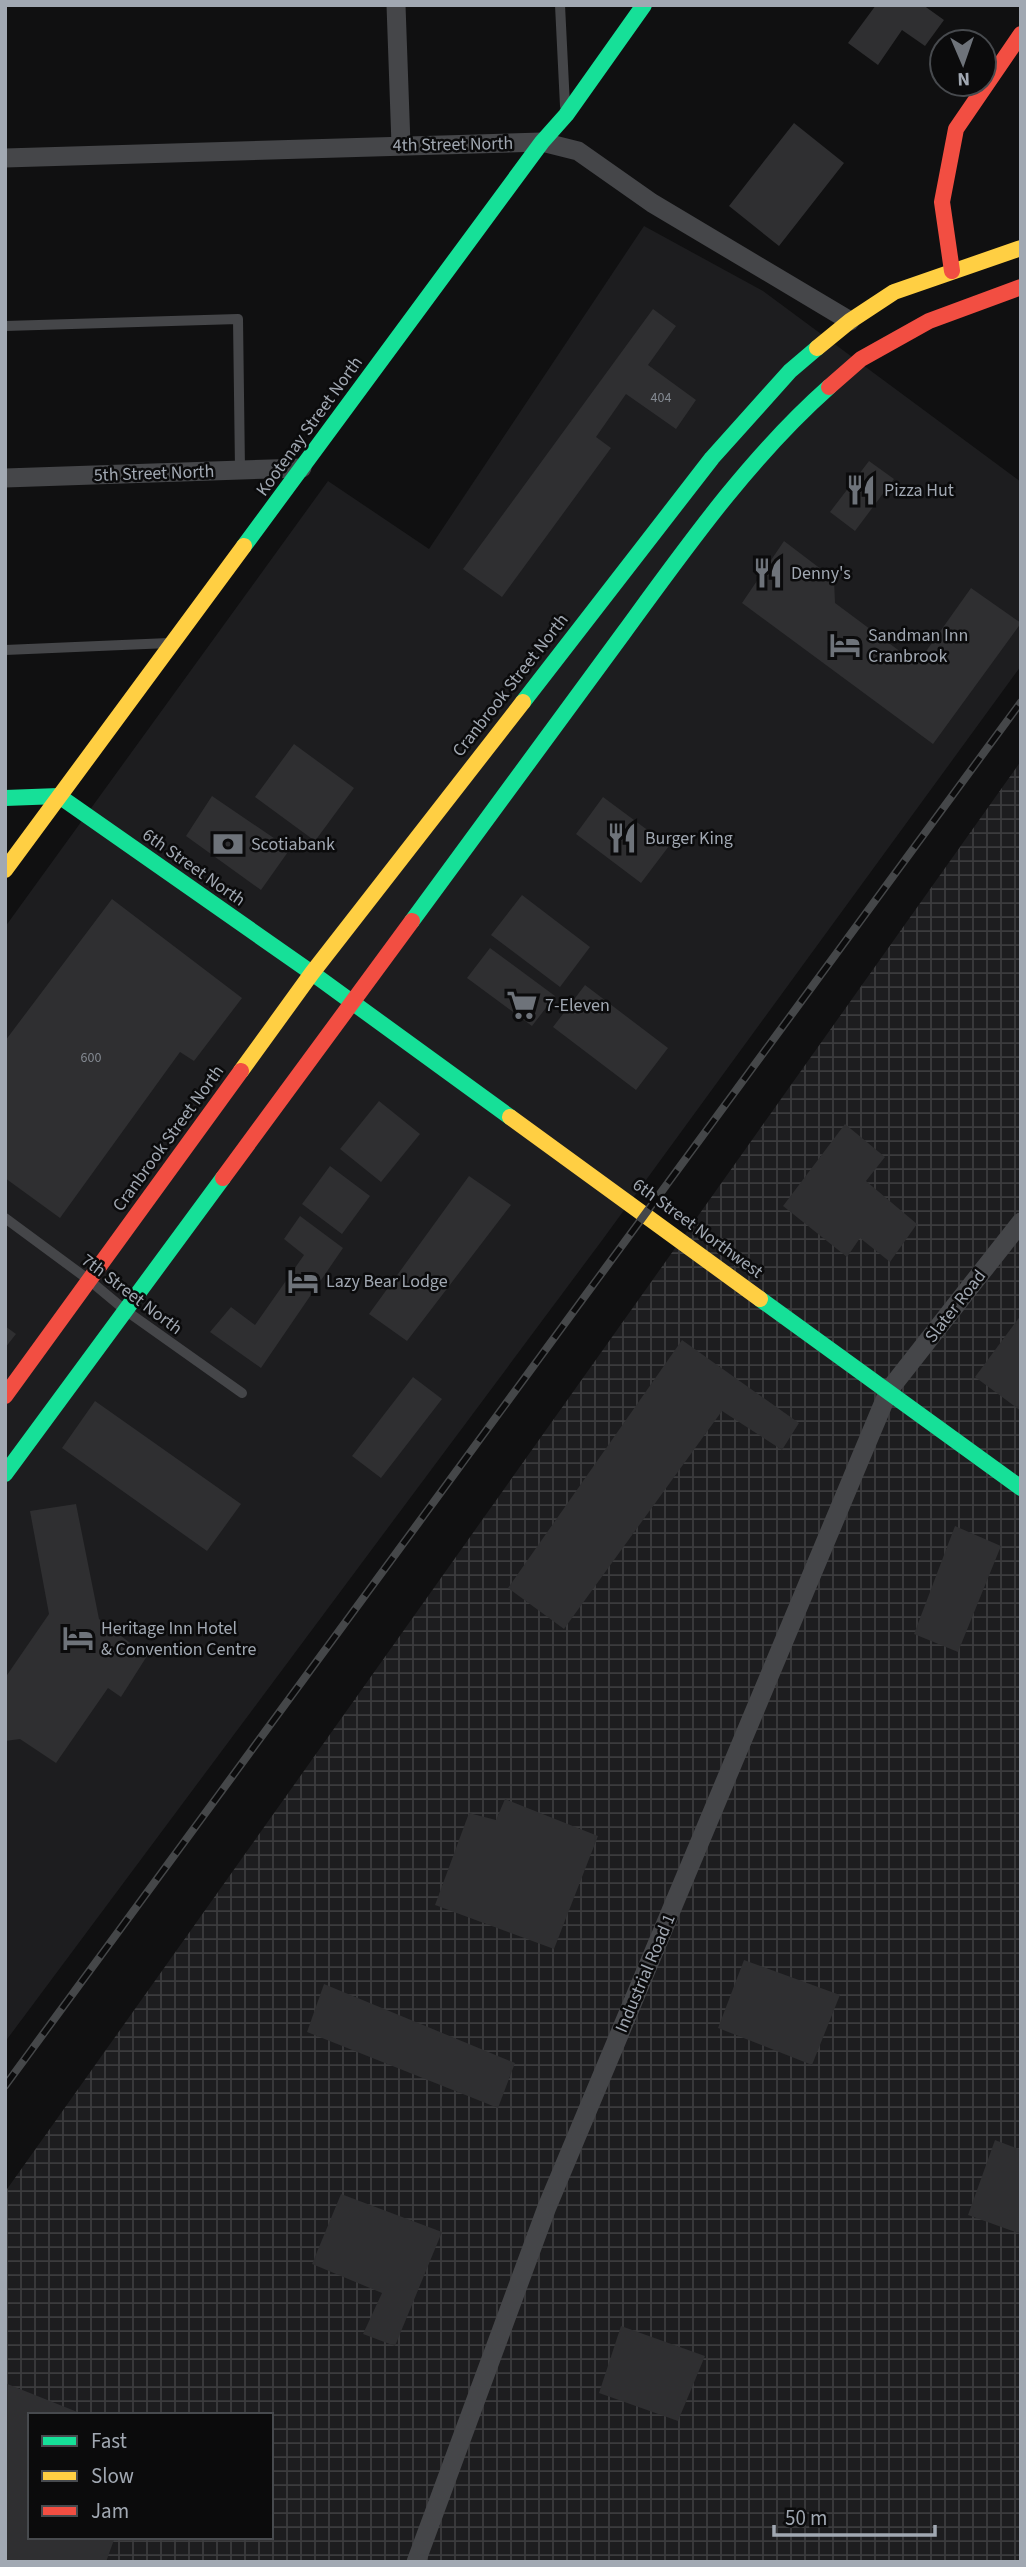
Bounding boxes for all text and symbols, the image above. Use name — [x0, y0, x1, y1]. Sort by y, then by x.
north arrow — [928, 28, 998, 98]
text: N — [957, 65, 970, 92]
street label: 4th Street North — [392, 131, 514, 158]
street label: Kootenay Street North — [250, 351, 369, 501]
house number: 404 — [651, 388, 671, 408]
street label: 5th Street North — [93, 459, 215, 488]
restaurant icon: Pizza Hut — [844, 473, 878, 507]
place label: Pizza Hut — [884, 478, 954, 503]
restaurant icon: Denny's — [751, 556, 785, 590]
place label: Denny's — [791, 561, 851, 586]
street label: Cranbrook Street North — [447, 609, 574, 762]
place label: Sandman Inn Cranbrook — [868, 623, 968, 669]
hotel icon: Sandman Inn Cranbrook — [828, 628, 862, 662]
restaurant icon: Burger King — [605, 821, 639, 855]
street label: 6th Street North — [137, 823, 250, 912]
place label: Burger King — [645, 826, 733, 851]
bank icon: Scotiabank — [211, 827, 245, 861]
place label: Scotiabank — [251, 832, 335, 857]
supermarket icon: 7-Eleven — [505, 988, 539, 1022]
place label: 7-Eleven — [545, 993, 610, 1018]
house number: 600 — [81, 1048, 101, 1068]
street label: Cranbrook Street North — [107, 1060, 230, 1217]
street label: 6th Street Northwest — [627, 1173, 768, 1284]
street label: 7th Street North — [76, 1248, 187, 1341]
hotel icon: Lazy Bear Lodge — [286, 1264, 320, 1298]
street label: Slater Road — [919, 1265, 992, 1348]
place label: Lazy Bear Lodge — [326, 1269, 448, 1294]
place label: Heritage Inn Hotel & Convention Centre — [101, 1616, 256, 1662]
hotel icon: Heritage Inn Hotel & Convention Centre — [61, 1621, 95, 1655]
street label: Industrial Road 1 — [609, 1910, 682, 2036]
legend — [28, 2413, 273, 2539]
text: Fast — [91, 2426, 127, 2456]
text: Slow — [91, 2461, 134, 2491]
scale bar — [774, 2494, 935, 2538]
text: Jam — [91, 2496, 129, 2526]
text: 50 m — [785, 2503, 827, 2533]

